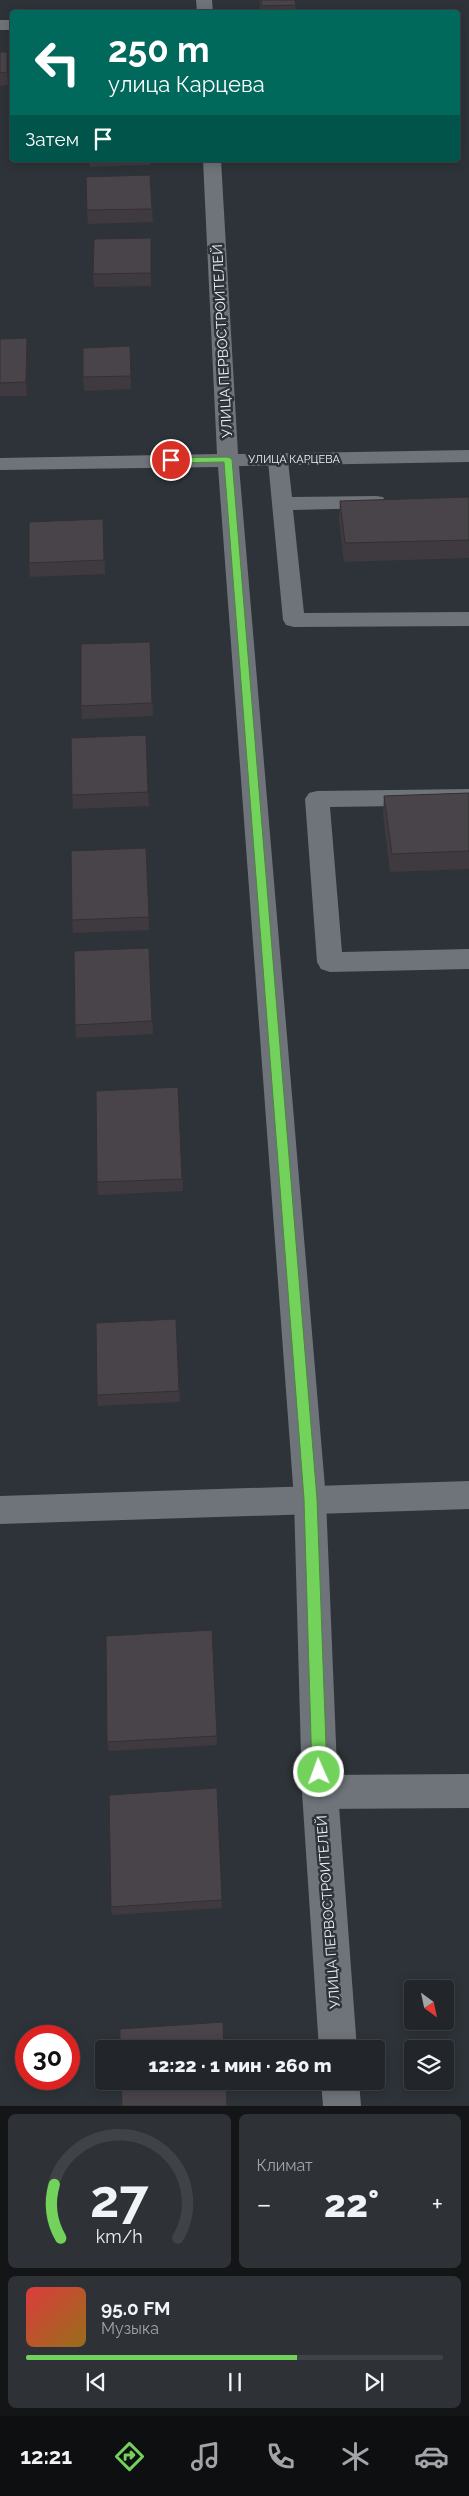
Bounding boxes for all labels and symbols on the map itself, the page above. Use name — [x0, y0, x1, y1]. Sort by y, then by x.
street label: УЛИЦА ПЕРВОСТРОИТЕЛЕЙ — [208, 244, 235, 438]
pin — [150, 439, 192, 481]
street label: УЛИЦА КАРЦЕВА — [248, 453, 340, 466]
position arrow — [292, 1745, 344, 1797]
street label: УЛИЦА ПЕРВОСТРОИТЕЛЕЙ — [312, 1815, 343, 2009]
north arrow — [404, 1980, 454, 2030]
speed limit sign: 30 — [15, 2025, 80, 2090]

